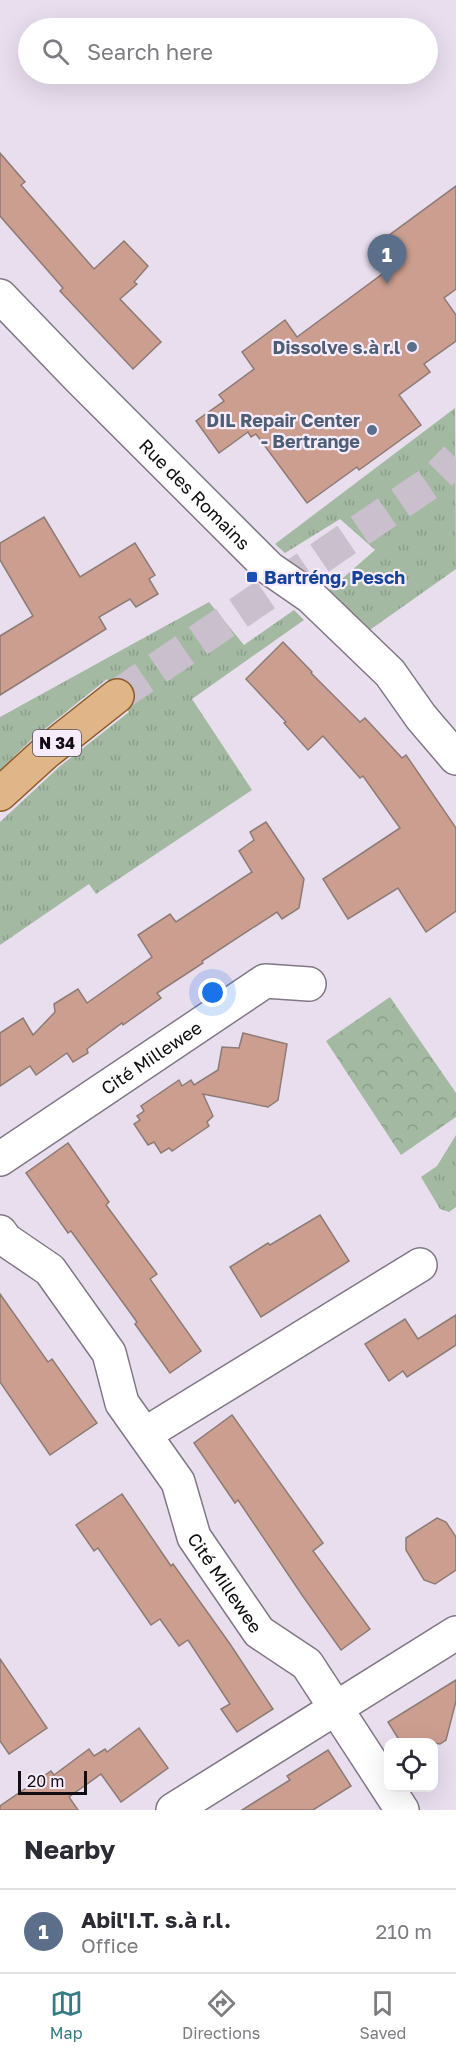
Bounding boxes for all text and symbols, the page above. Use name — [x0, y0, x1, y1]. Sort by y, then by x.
search box — [18, 18, 438, 84]
icon: search — [39, 35, 72, 68]
text: Search here — [87, 38, 213, 65]
pin: 1 — [368, 234, 406, 284]
place label: Dissolve s.à r.l — [273, 336, 400, 358]
marker: Dissolve s.à r.l — [405, 340, 419, 354]
place label: DIL Repair Center - Bertrange — [206, 409, 360, 452]
marker: DIL Repair Center - Bertrange — [365, 423, 379, 437]
street label: Rue des Romains — [135, 434, 255, 554]
place label: Bartréng, Pesch — [264, 566, 405, 588]
marker: Bartréng, Pesch — [245, 570, 259, 584]
road number: N 34 — [33, 730, 81, 756]
your location — [198, 978, 227, 1007]
street label: Cité Millewee — [97, 1016, 206, 1099]
street label: Cité Millewee — [183, 1528, 267, 1637]
map controls — [384, 1738, 438, 1792]
button: locate — [384, 1738, 438, 1792]
scale bar — [18, 1768, 87, 1796]
text: 20 m — [27, 1771, 64, 1791]
text: Nearby — [24, 1834, 115, 1865]
text: Abil'I.T. s.à r.l. — [81, 1906, 231, 1933]
text: 1 — [38, 1919, 49, 1943]
text: 210 m — [376, 1919, 432, 1943]
text: Office — [81, 1933, 138, 1957]
tab: Map — [50, 1987, 83, 2043]
tab: Directions — [182, 1987, 260, 2043]
tab: Saved — [360, 1987, 406, 2043]

